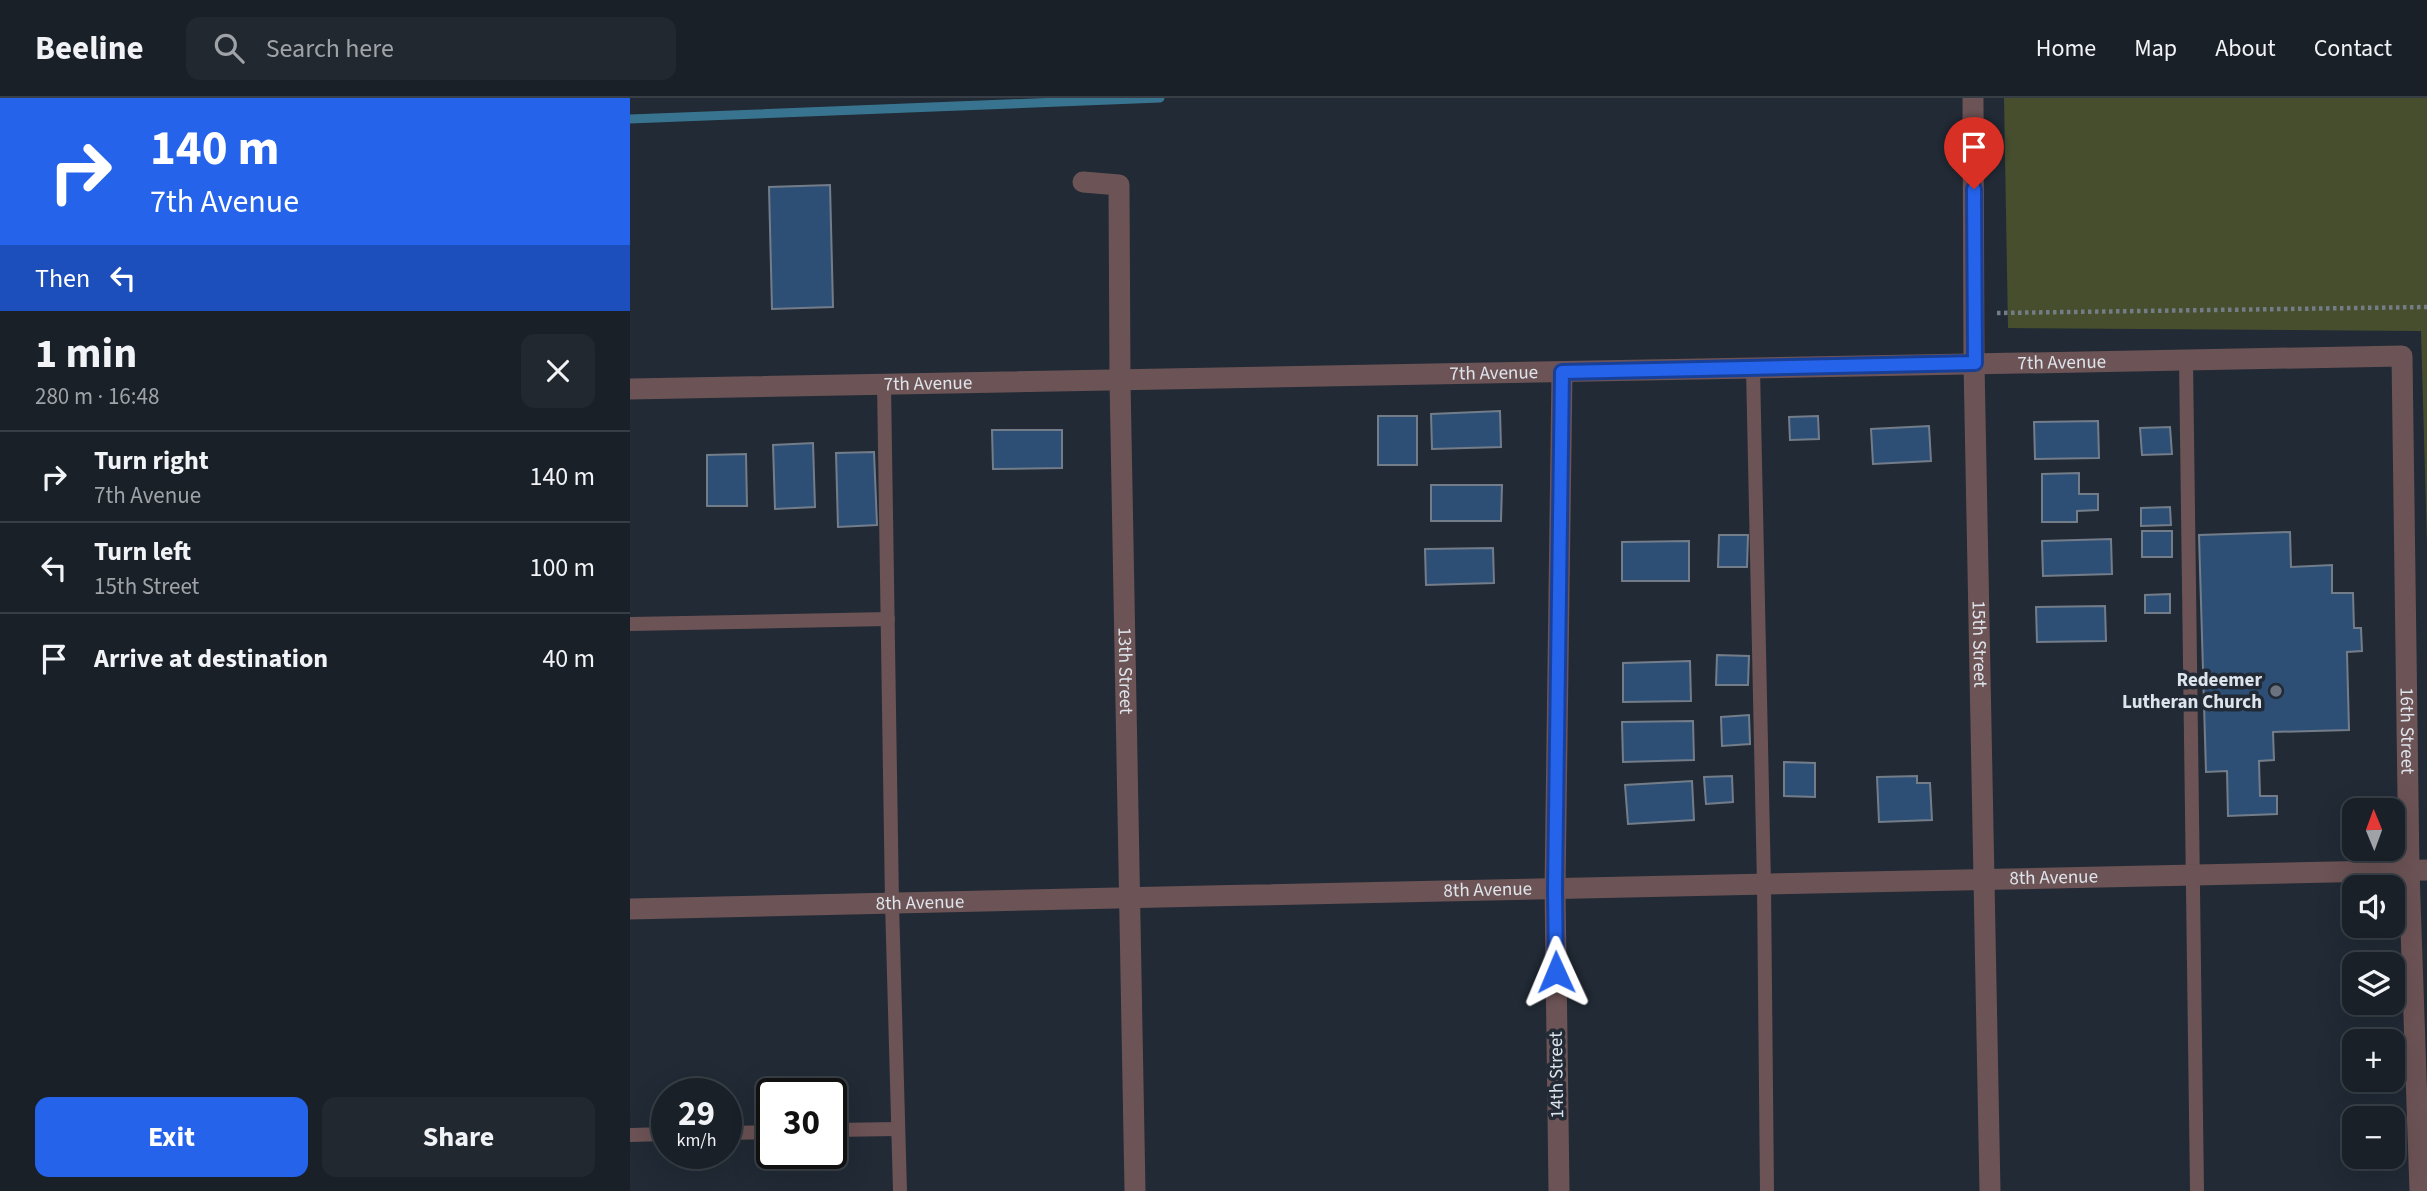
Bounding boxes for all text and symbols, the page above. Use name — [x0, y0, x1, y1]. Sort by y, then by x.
search box — [186, 17, 676, 80]
text: Beeline — [35, 25, 144, 72]
icon: search — [210, 29, 248, 67]
text: Search here — [266, 30, 394, 67]
text: Home — [2036, 31, 2096, 66]
text: Map — [2134, 31, 2177, 66]
text: About — [2215, 31, 2276, 66]
text: Contact — [2314, 31, 2392, 66]
text: 140 m — [150, 114, 279, 184]
pin — [1944, 117, 2004, 189]
icon: right — [35, 126, 126, 217]
icon: arrive — [1955, 128, 1993, 166]
text: 7th Avenue — [150, 179, 299, 225]
icon: left — [104, 259, 142, 297]
text: Then — [35, 260, 90, 297]
text: 1 min — [35, 324, 137, 384]
button: close — [521, 334, 595, 408]
street label: 7th Avenue — [2017, 348, 2106, 377]
street label: 7th Avenue — [1449, 359, 1538, 387]
street label: 7th Avenue — [883, 369, 973, 398]
text: 280 m · 16:48 — [35, 380, 159, 413]
text: Turn right — [94, 442, 209, 479]
icon: right — [35, 458, 73, 496]
text: 140 m — [529, 458, 595, 495]
text: 7th Avenue — [94, 479, 201, 512]
text: Turn left — [94, 533, 191, 570]
icon: left — [35, 549, 73, 587]
text: 100 m — [529, 549, 595, 586]
text: 15th Street — [94, 570, 199, 603]
street label: 15th Street — [1965, 600, 1994, 688]
street label: 13th Street — [1111, 627, 1140, 715]
icon: arrive — [35, 640, 73, 678]
text: Arrive at destination — [94, 640, 328, 677]
text: 40 m — [542, 640, 595, 677]
place label: Redeemer Lutheran Church — [2122, 667, 2262, 716]
marker: Redeemer Lutheran Church — [2268, 683, 2284, 699]
street label: 16th Street — [2393, 687, 2421, 775]
north arrow — [2342, 798, 2404, 861]
map controls — [2342, 798, 2405, 1169]
street label: 8th Avenue — [2009, 863, 2098, 892]
street label: 8th Avenue — [1443, 875, 1532, 904]
button: sound — [2342, 875, 2405, 938]
street label: 8th Avenue — [875, 888, 965, 917]
position arrow — [1519, 935, 1593, 1009]
button: layers — [2342, 952, 2405, 1015]
button: + — [2342, 1029, 2405, 1092]
street label: 14th Street — [1543, 1031, 1571, 1119]
speed limit sign: 30 — [756, 1078, 847, 1169]
text: 29 — [678, 1089, 715, 1139]
button: Exit — [35, 1097, 308, 1177]
button: Share — [322, 1097, 595, 1177]
button: − — [2342, 1106, 2405, 1169]
text: km/h — [677, 1128, 716, 1153]

